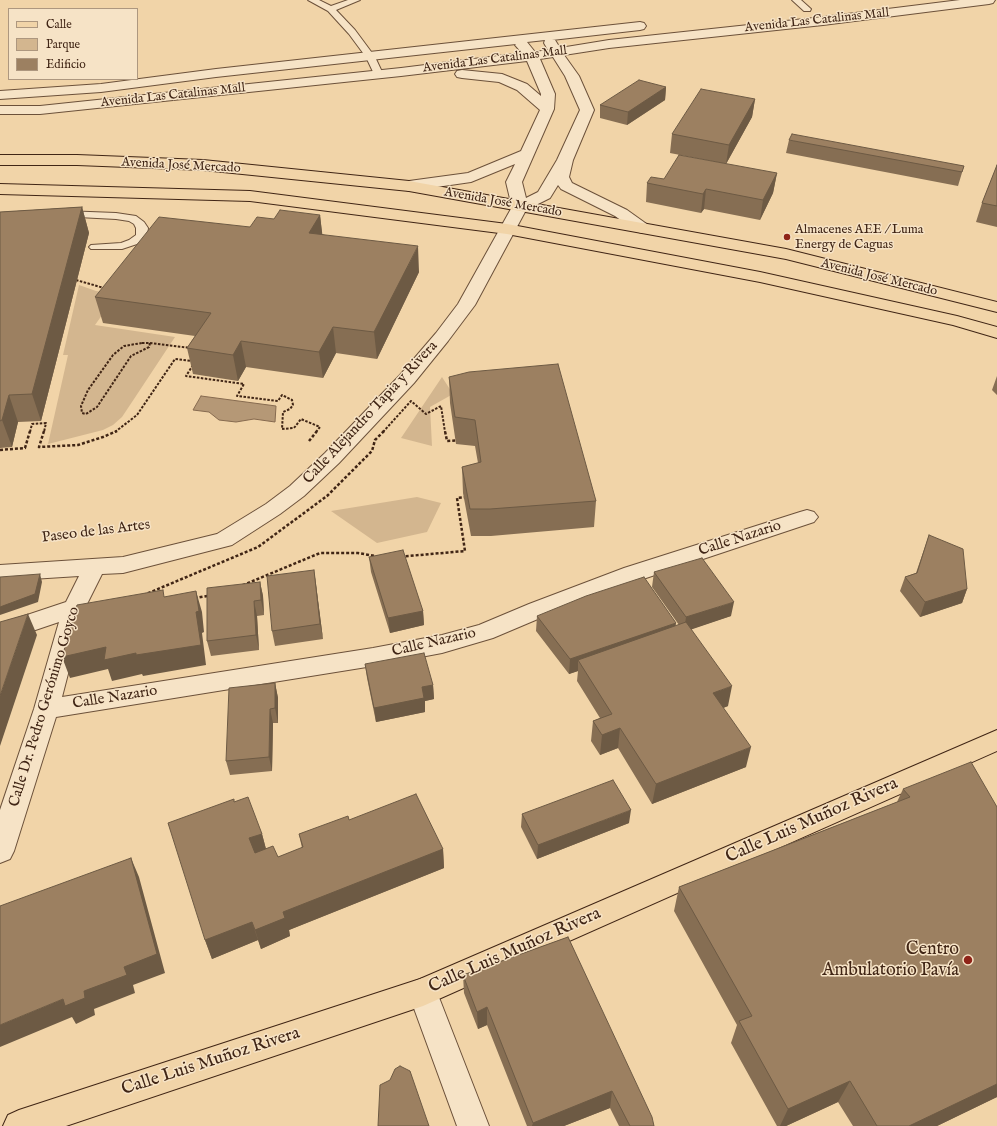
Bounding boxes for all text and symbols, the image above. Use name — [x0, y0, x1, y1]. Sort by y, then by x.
street label: Avenida Las Catalinas Mall — [744, 6, 890, 36]
legend — [8, 8, 138, 80]
text: Calle — [46, 17, 72, 32]
text: Parque — [46, 37, 80, 52]
street label: Avenida Las Catalinas Mall — [422, 43, 568, 77]
text: Edificio — [46, 57, 86, 72]
street label: Avenida Las Catalinas Mall — [100, 81, 246, 111]
street label: Avenida José Mercado — [121, 155, 241, 177]
street label: Avenida José Mercado — [443, 185, 563, 221]
place label: Almacenes AEE / Luma Energy de Caguas — [795, 222, 923, 253]
marker: Almacenes AEE / Luma Energy de Caguas — [782, 232, 792, 242]
street label: Avenida José Mercado — [819, 256, 939, 300]
street label: Calle Alejandro Tapia y Rivera — [300, 338, 442, 488]
street label: Paseo de las Artes — [41, 516, 151, 548]
street label: Calle Nazario — [697, 517, 783, 561]
street label: Calle Dr. Pedro Gerónimo Goyco — [6, 605, 84, 809]
street label: Calle Nazario — [390, 625, 478, 661]
street label: Calle Nazario — [71, 682, 159, 714]
street label: Calle Luis Muñoz Rivera — [723, 773, 901, 869]
street label: Calle Luis Muñoz Rivera — [426, 903, 604, 999]
place label: Centro Ambulatorio Pavía — [822, 939, 959, 982]
marker: Centro Ambulatorio Pavía — [962, 954, 974, 966]
street label: Calle Luis Muñoz Rivera — [119, 1023, 303, 1101]

